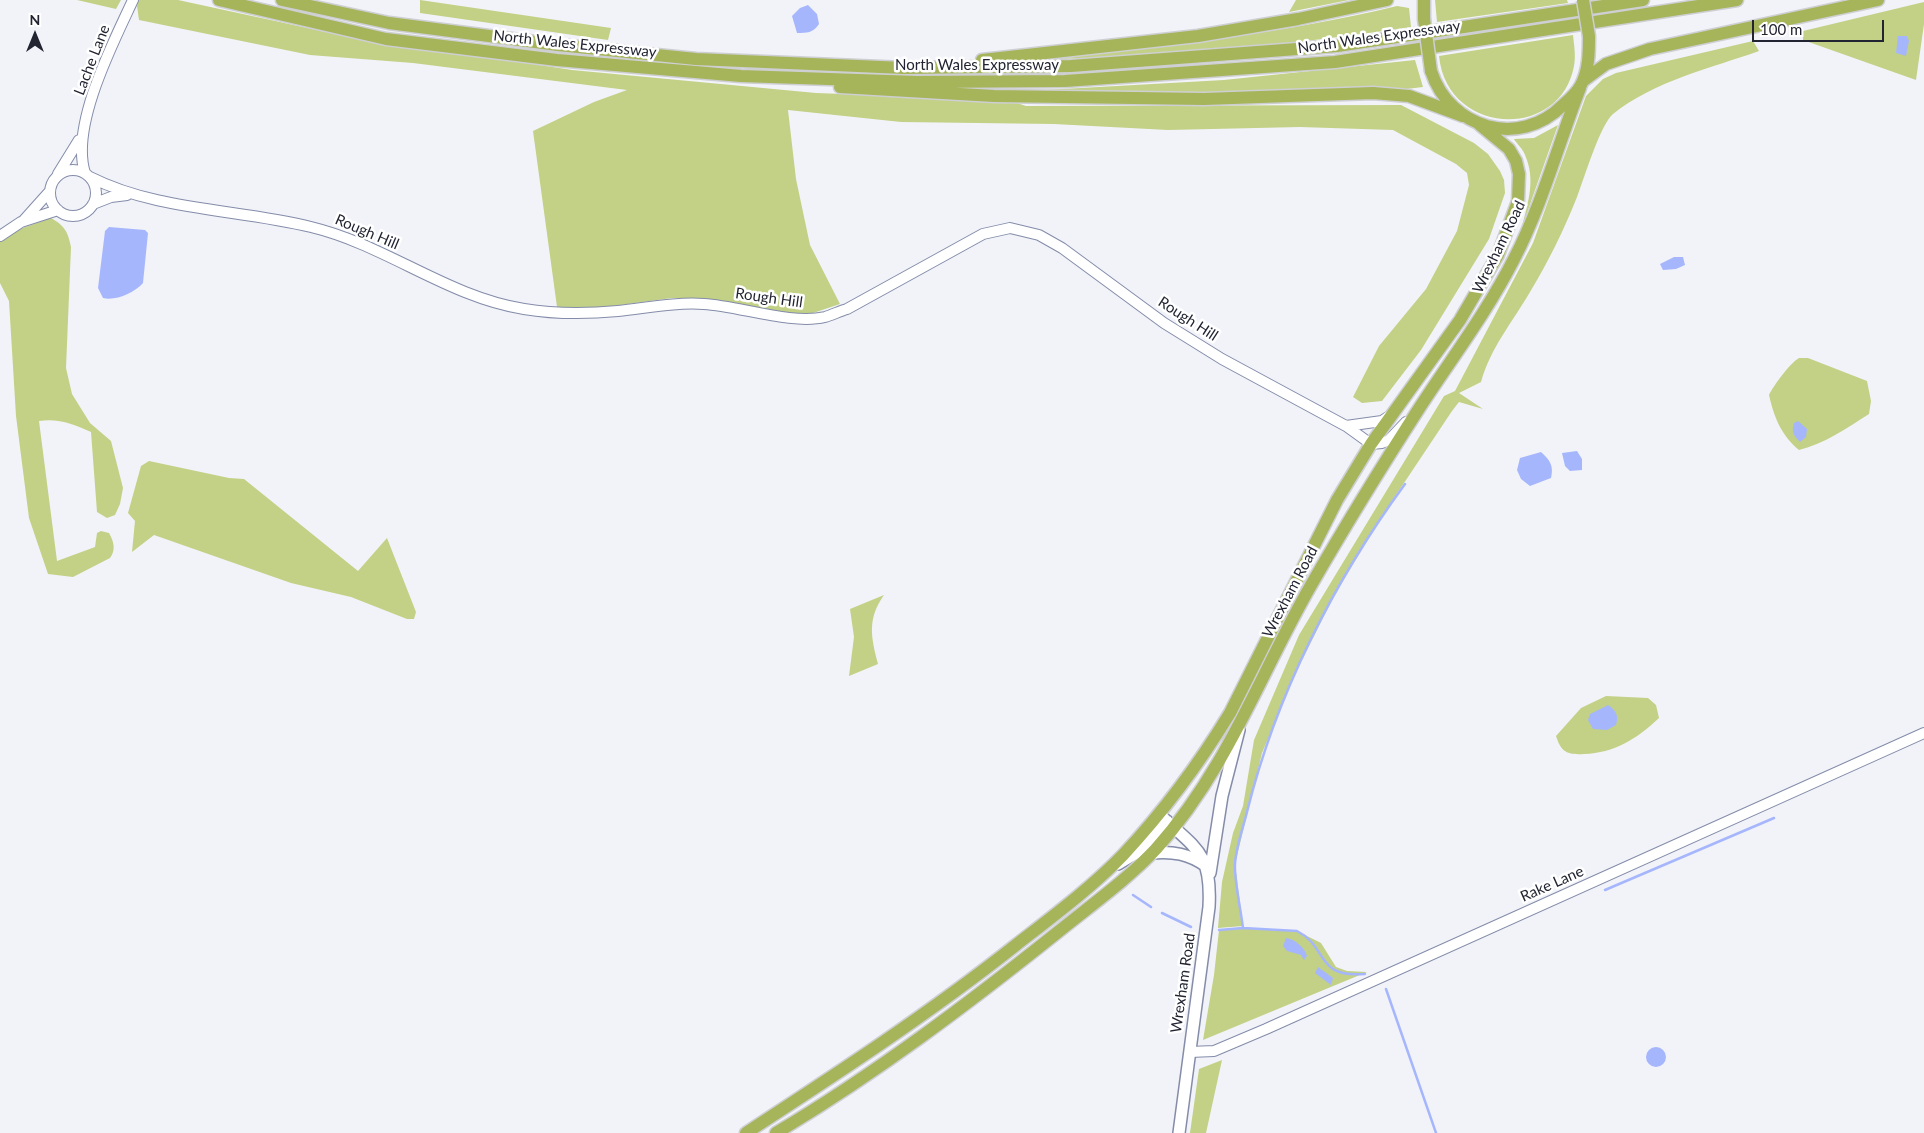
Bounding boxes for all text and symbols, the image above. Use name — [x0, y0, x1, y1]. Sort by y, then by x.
north arrow — [10, 10, 60, 60]
scale bar — [1754, 10, 1886, 42]
text: N — [30, 11, 40, 28]
street label: North Wales Expressway — [1297, 17, 1461, 57]
text: 100 m — [1760, 20, 1802, 38]
street label: Lache Lane — [70, 22, 114, 98]
street label: North Wales Expressway — [493, 26, 657, 62]
street label: North Wales Expressway — [895, 56, 1059, 74]
street label: Wrexham Road — [1469, 198, 1529, 296]
street label: Rough Hill — [332, 210, 402, 254]
street label: Rough Hill — [734, 284, 804, 312]
street label: Rough Hill — [1155, 293, 1221, 345]
street label: Wrexham Road — [1258, 543, 1322, 641]
street label: Rake Lane — [1518, 862, 1586, 906]
street label: Wrexham Road — [1167, 932, 1199, 1034]

